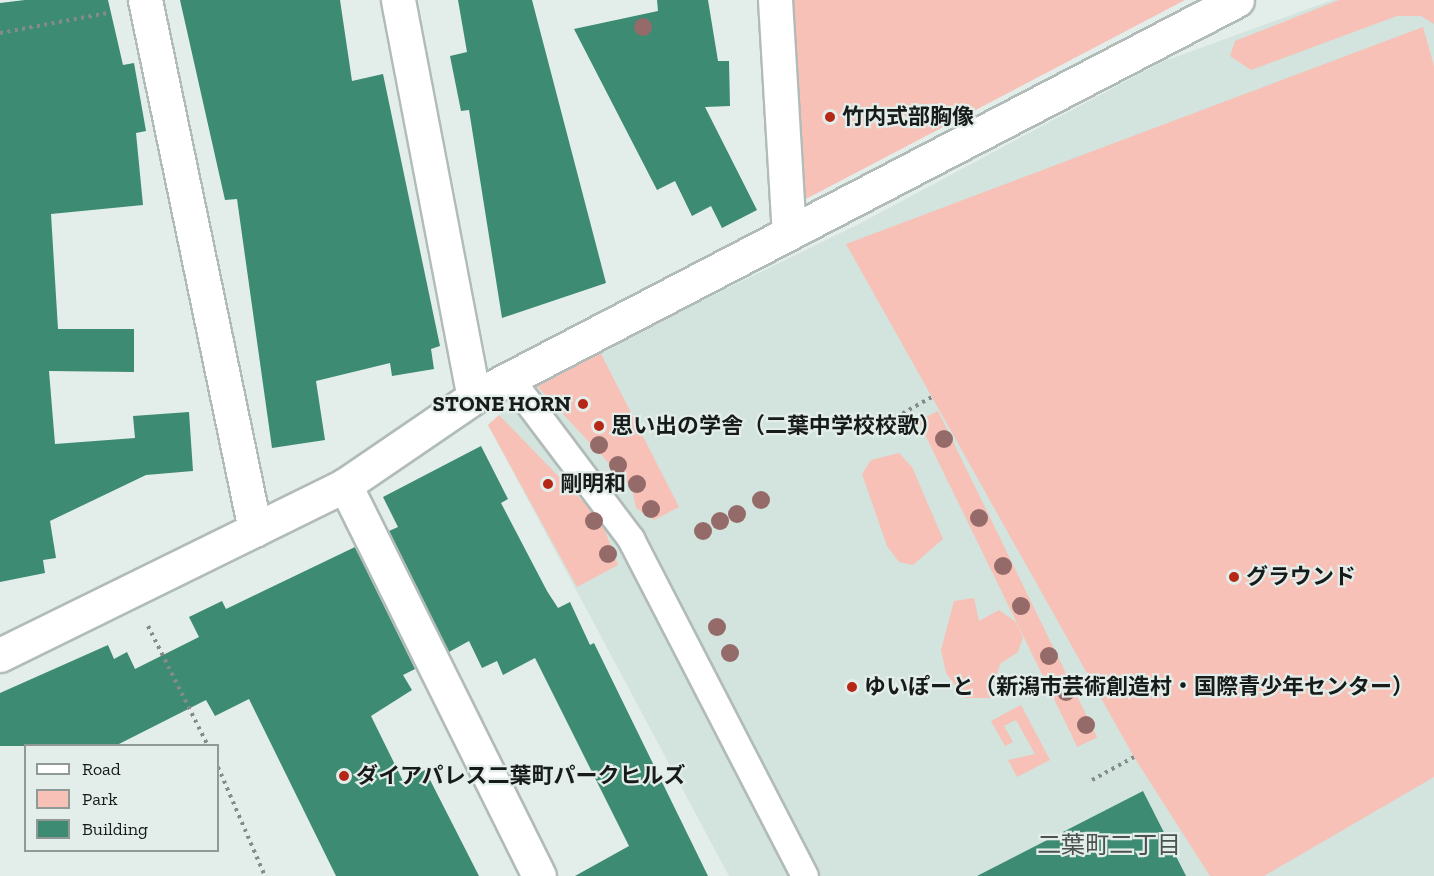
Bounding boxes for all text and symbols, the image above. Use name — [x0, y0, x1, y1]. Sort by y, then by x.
place label: 竹内式部胸像 — [842, 104, 974, 130]
marker: 竹内式部胸像 — [823, 110, 837, 124]
place label: STONE HORN — [432, 391, 571, 417]
marker: STONE HORN — [576, 397, 590, 411]
place label: 思い出の学舎（二葉中学校校歌） — [611, 413, 941, 439]
marker: 思い出の学舎（二葉中学校校歌） — [592, 419, 606, 433]
place label: 剛明和 — [560, 471, 626, 497]
marker: 剛明和 — [541, 477, 555, 491]
place label: グラウンド — [1246, 564, 1356, 590]
marker: グラウンド — [1227, 570, 1241, 584]
place label: ゆいぽーと（新潟市芸術創造村・国際青少年センター） — [864, 674, 1414, 700]
marker: ゆいぽーと（新潟市芸術創造村・国際青少年センター） — [845, 680, 859, 694]
legend — [24, 744, 219, 852]
text: Road — [82, 758, 121, 780]
place label: ダイアパレス二葉町パークヒルズ — [356, 763, 686, 789]
marker: ダイアパレス二葉町パークヒルズ — [337, 769, 351, 783]
text: Park — [82, 788, 118, 810]
text: Building — [82, 818, 148, 840]
district label: 二葉町二丁目 — [1037, 831, 1181, 859]

